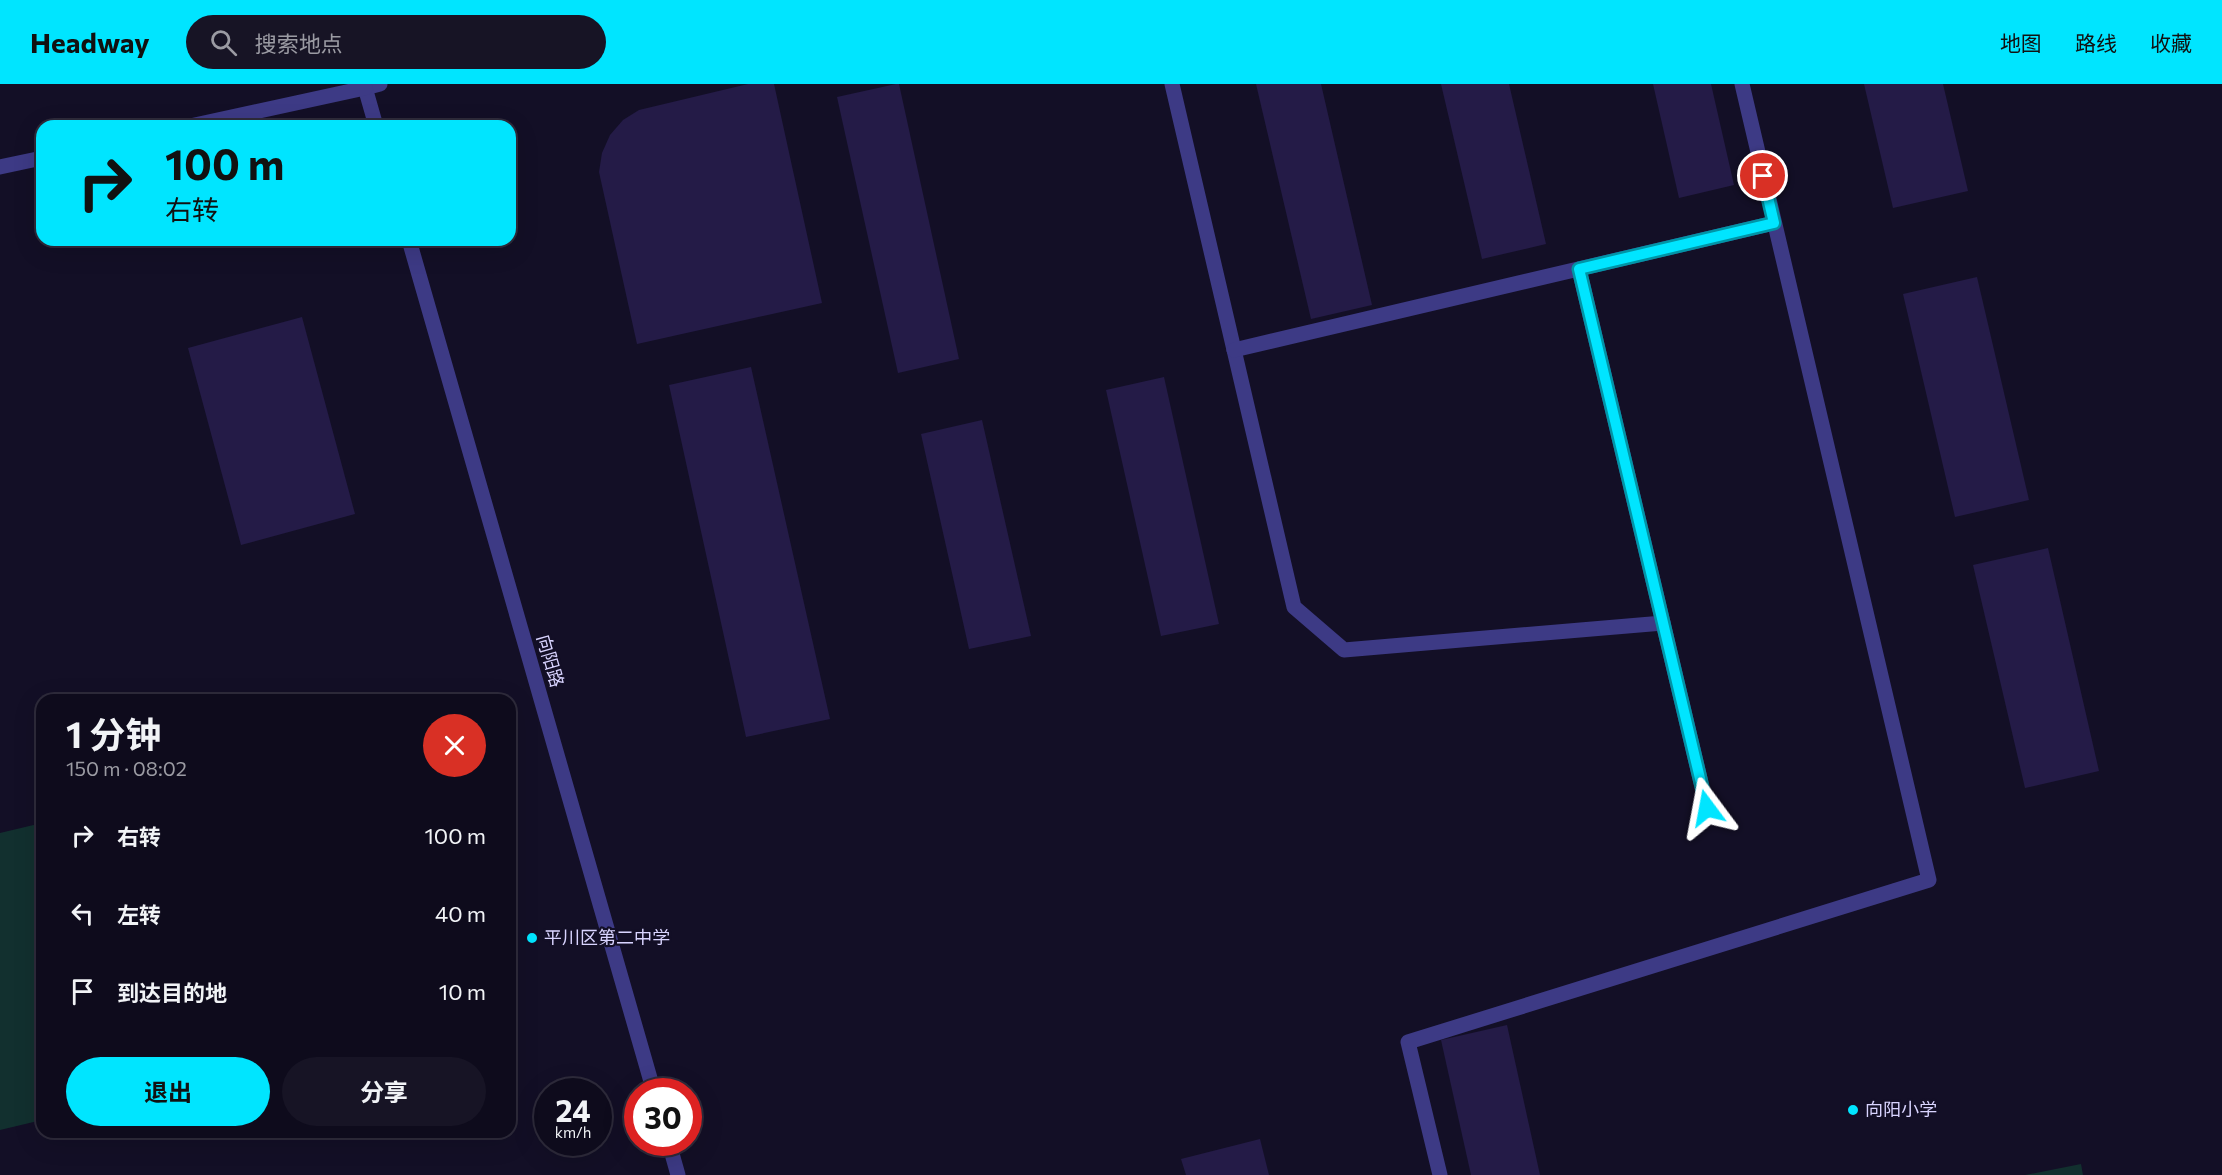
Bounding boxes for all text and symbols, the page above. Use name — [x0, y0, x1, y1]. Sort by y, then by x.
search box — [186, 15, 606, 69]
text: Headway — [30, 25, 150, 59]
icon: search — [207, 26, 240, 59]
text: 搜索地点 — [255, 30, 343, 57]
text: 地图 — [2000, 30, 2042, 55]
text: 路线 — [2075, 30, 2117, 55]
text: 收藏 — [2150, 30, 2192, 55]
text: 100 m — [165, 137, 285, 189]
icon: right — [66, 144, 144, 222]
pin — [1737, 150, 1788, 201]
icon: arrive — [1746, 159, 1779, 192]
text: 右转 — [165, 193, 219, 226]
street label: 向阳路 — [533, 632, 569, 690]
text: 1 分钟 — [66, 711, 161, 755]
button: close — [423, 714, 486, 777]
text: 150 m · 08:02 — [66, 756, 187, 780]
position arrow — [1675, 776, 1739, 840]
icon: right — [66, 819, 99, 852]
text: 100 m — [424, 822, 486, 849]
text: 右转 — [117, 823, 161, 850]
icon: left — [66, 897, 99, 930]
text: 40 m — [435, 900, 486, 927]
text: 左转 — [117, 901, 161, 928]
place label: 平川区第二中学 — [544, 926, 670, 948]
marker: 平川区第二中学 — [525, 931, 539, 945]
icon: arrive — [66, 975, 99, 1008]
text: 10 m — [439, 978, 486, 1005]
text: 到达目的地 — [117, 979, 227, 1006]
button: 退出 — [66, 1057, 270, 1126]
button: 分享 — [282, 1057, 486, 1126]
speed limit sign: 30 — [624, 1078, 702, 1156]
text: 24 — [555, 1091, 591, 1128]
place label: 向阳小学 — [1865, 1098, 1937, 1120]
marker: 向阳小学 — [1846, 1103, 1860, 1117]
text: km/h — [555, 1123, 591, 1141]

